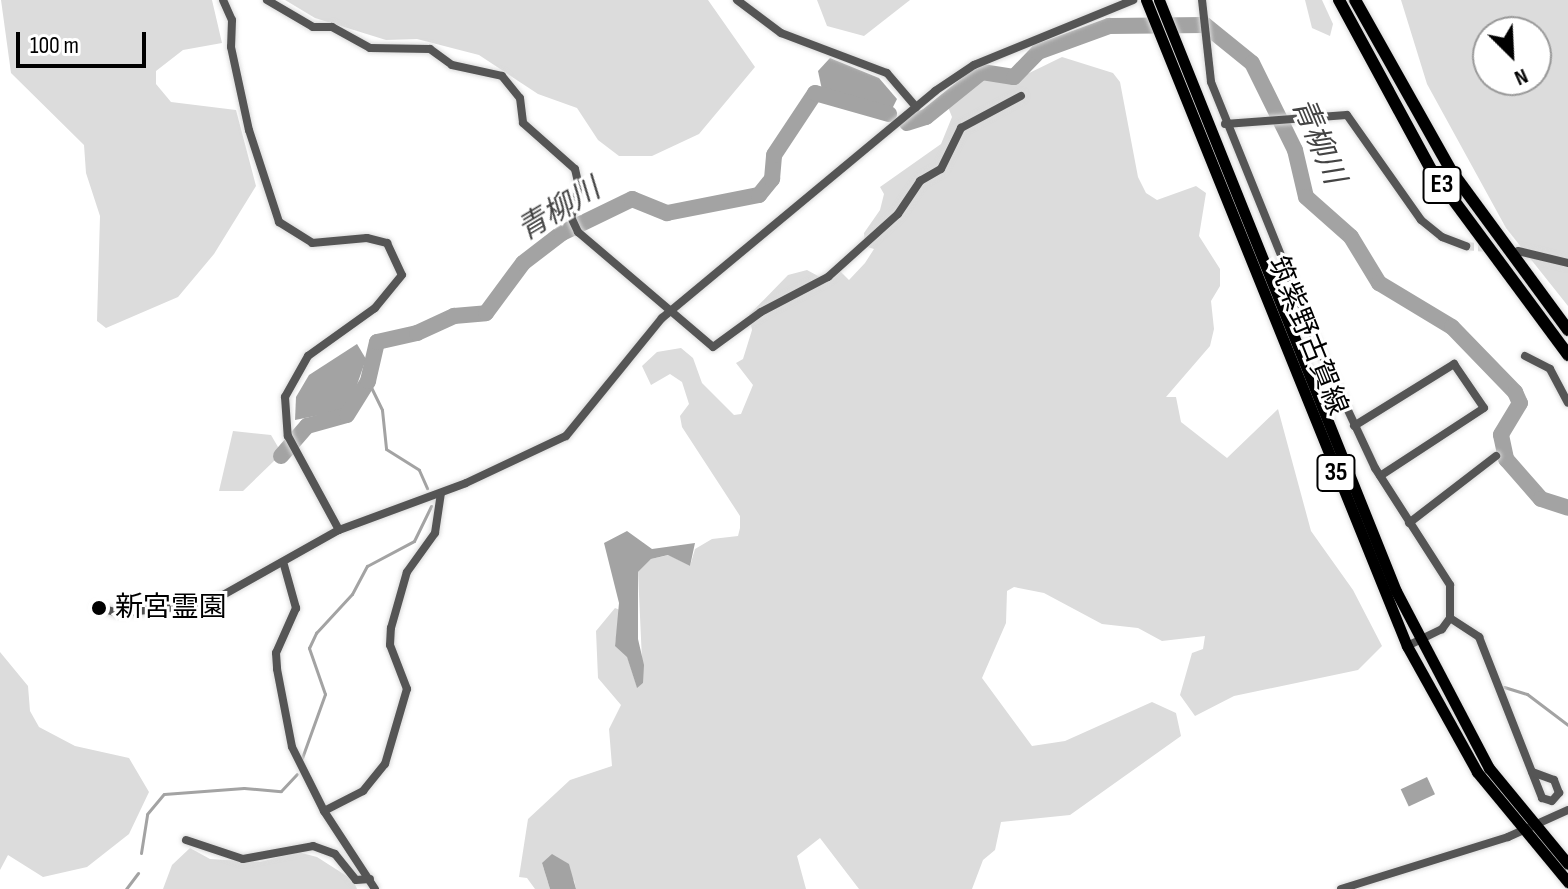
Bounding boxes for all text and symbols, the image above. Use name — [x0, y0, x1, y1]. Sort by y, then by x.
scale bar — [20, 16, 150, 66]
north arrow — [1472, 16, 1552, 96]
text: 100 m — [30, 31, 79, 60]
text: N — [1510, 62, 1532, 91]
water label: 青柳川 — [1284, 93, 1352, 189]
road number: E3 — [1422, 163, 1462, 207]
water label: 青柳川 — [511, 171, 607, 249]
street label: 筑紫野古賀線 — [1260, 252, 1354, 420]
road number: 35 — [1316, 451, 1356, 495]
place label: 新宮霊園 — [115, 591, 227, 625]
marker: 新宮霊園 — [90, 599, 108, 617]

